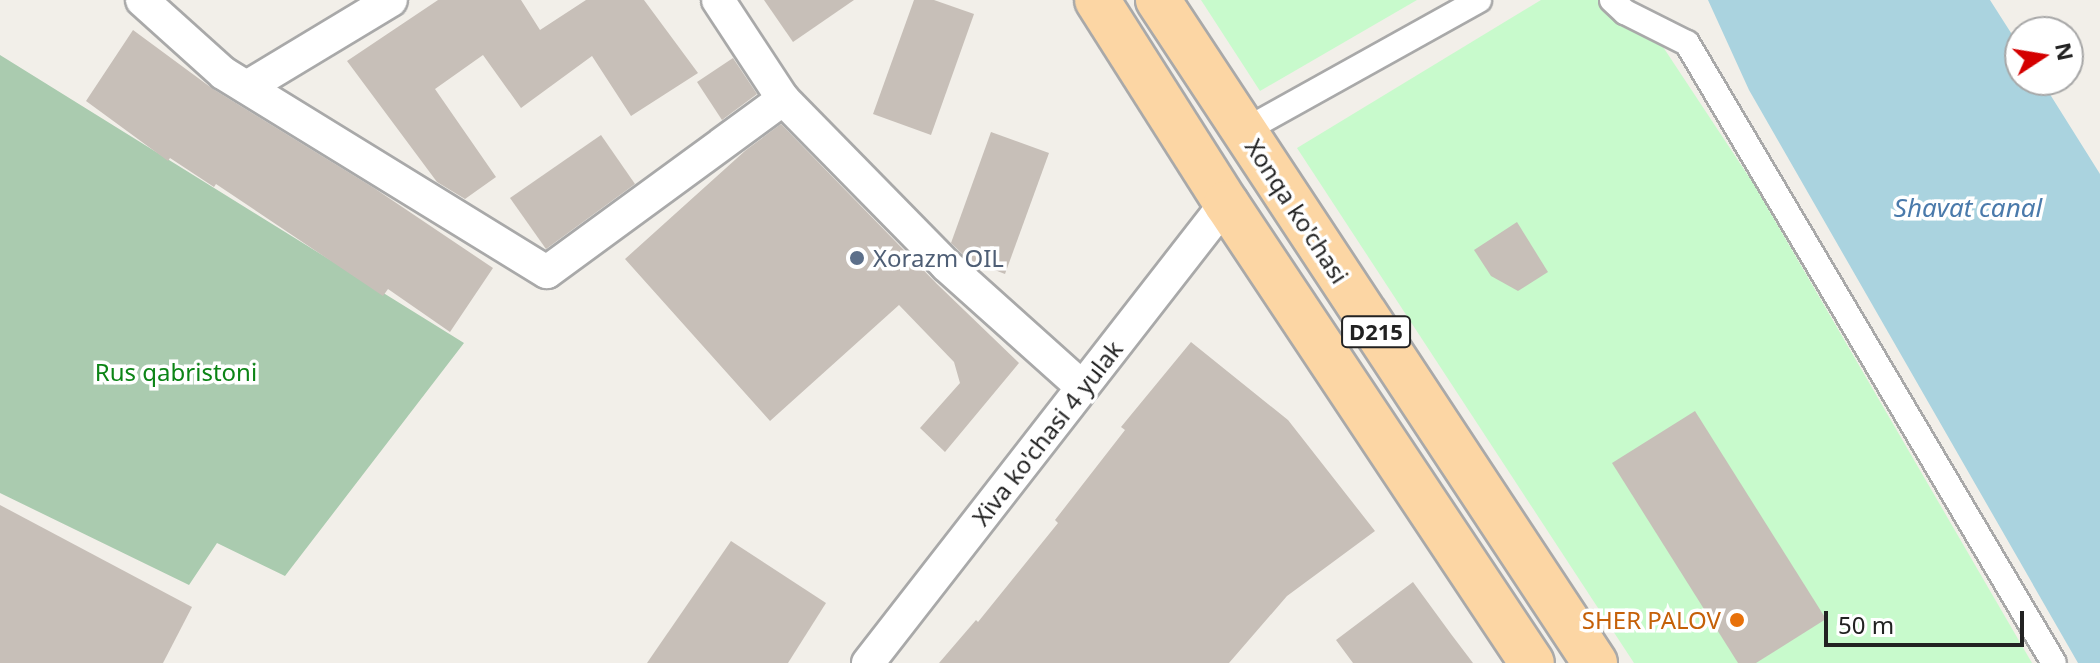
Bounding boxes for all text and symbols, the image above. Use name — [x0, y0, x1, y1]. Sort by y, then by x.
north arrow — [2004, 16, 2084, 96]
text: N — [2049, 40, 2082, 63]
street label: Xonqa ko'chasi — [1240, 133, 1354, 289]
water label: Shavat canal — [1894, 192, 2042, 224]
place label: Xorazm OIL — [873, 244, 1004, 272]
marker: Xorazm OIL — [848, 249, 866, 267]
road number: D215 — [1340, 314, 1412, 350]
street label: Xiva ko'chasi 4 yulak — [966, 335, 1128, 531]
park label: Rus qabristoni — [95, 358, 257, 386]
scale bar — [1828, 595, 2028, 645]
place label: SHER PALOV — [1582, 606, 1721, 634]
text: 50 m — [1838, 608, 1894, 641]
marker: SHER PALOV — [1728, 611, 1746, 629]

